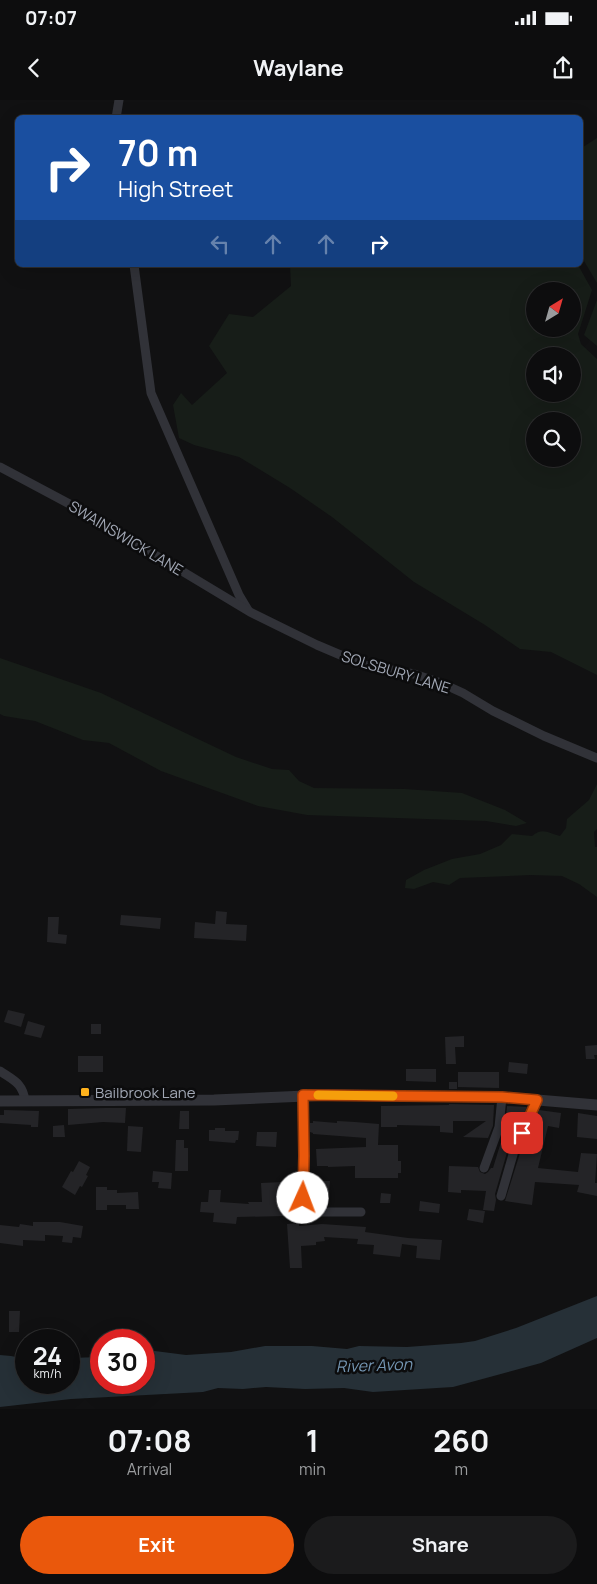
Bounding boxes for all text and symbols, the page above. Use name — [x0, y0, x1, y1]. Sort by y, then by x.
text: 07:07 — [25, 5, 77, 31]
text: Waylane — [253, 53, 344, 83]
icon: back — [20, 54, 48, 82]
icon: share — [549, 54, 577, 82]
text: 70 m — [118, 129, 198, 177]
icon: right — [35, 135, 100, 200]
text: High Street — [118, 174, 233, 204]
icon: left — [206, 230, 234, 258]
icon: ahead — [259, 230, 287, 258]
icon: ahead — [312, 230, 340, 258]
icon: right — [365, 230, 393, 258]
north arrow — [526, 282, 581, 338]
map controls — [526, 282, 581, 467]
button: sound — [526, 347, 581, 402]
button: search — [526, 412, 581, 467]
street label: SWAINSWICK LANE — [65, 496, 187, 580]
street label: SOLSBURY LANE — [339, 645, 453, 699]
place label: Bailbrook Lane — [95, 1082, 196, 1103]
marker: Bailbrook Lane — [79, 1086, 91, 1098]
pin — [501, 1112, 543, 1154]
icon: arrive — [508, 1119, 536, 1147]
position arrow — [276, 1171, 328, 1223]
speed limit sign: 30 — [90, 1329, 155, 1394]
text: 24 — [33, 1338, 62, 1373]
water label: River Avon — [336, 1353, 413, 1377]
text: km/h — [34, 1365, 61, 1382]
text: 07:08 — [107, 1420, 192, 1461]
text: 1 — [306, 1420, 319, 1461]
text: 260 — [433, 1420, 490, 1461]
text: Arrival — [127, 1458, 172, 1480]
text: min — [299, 1458, 326, 1480]
text: m — [455, 1458, 468, 1480]
button: Exit — [20, 1516, 294, 1574]
button: Share — [304, 1516, 577, 1574]

